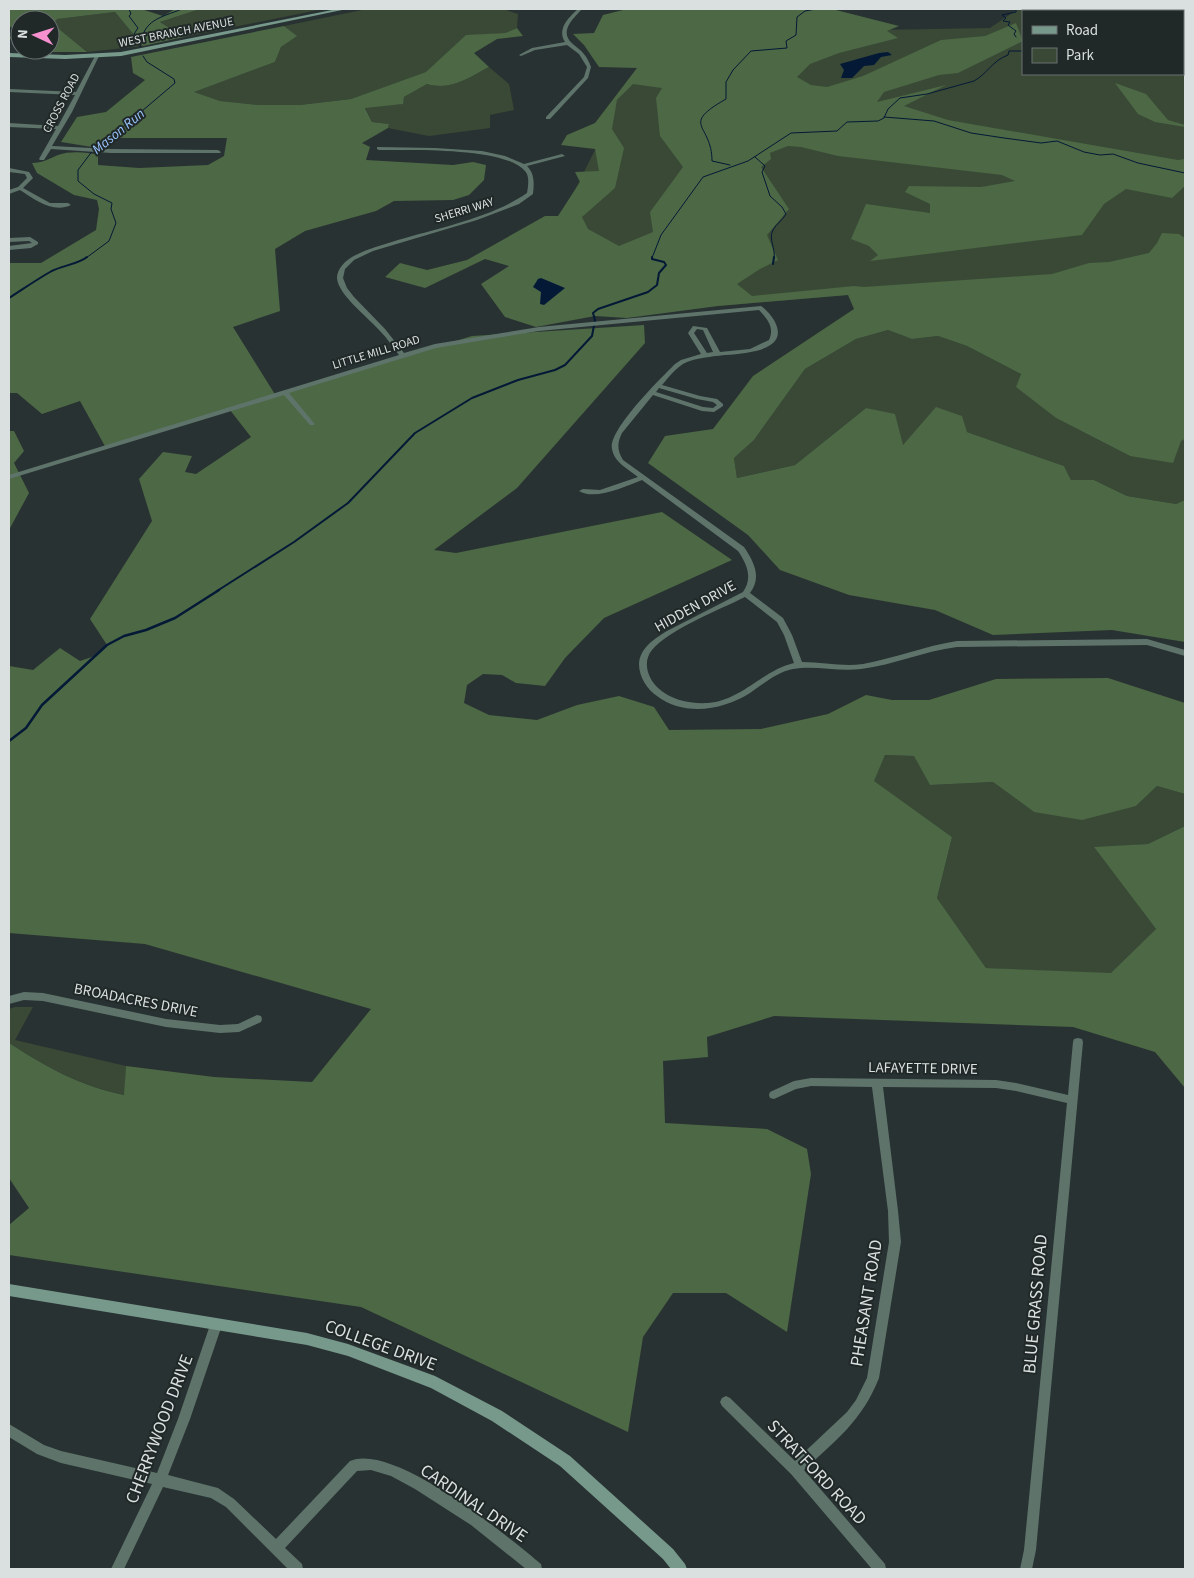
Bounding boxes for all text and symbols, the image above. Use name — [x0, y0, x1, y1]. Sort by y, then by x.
north arrow — [10, 10, 60, 60]
legend — [1022, 10, 1184, 75]
street label: WEST BRANCH AVENUE — [117, 13, 235, 52]
text: Road — [1066, 20, 1098, 41]
text: N — [13, 29, 33, 40]
text: Park — [1066, 45, 1095, 66]
street label: CROSS ROAD — [39, 70, 84, 136]
water label: Mason Run — [88, 104, 149, 159]
street label: SHERRI WAY — [432, 193, 496, 228]
street label: LITTLE MILL ROAD — [330, 331, 422, 374]
street label: HIDDEN DRIVE — [651, 575, 740, 637]
street label: BROADACRES DRIVE — [72, 978, 200, 1023]
street label: LAFAYETTE DRIVE — [868, 1057, 978, 1080]
street label: BLUE GRASS ROAD — [1017, 1233, 1054, 1375]
street label: PHEASANT ROAD — [844, 1238, 889, 1368]
street label: COLLEGE DRIVE — [321, 1314, 440, 1377]
street label: CHERRYWOOD DRIVE — [119, 1351, 199, 1507]
street label: STRATFORD ROAD — [761, 1414, 872, 1531]
street label: CARDINAL DRIVE — [415, 1458, 532, 1549]

